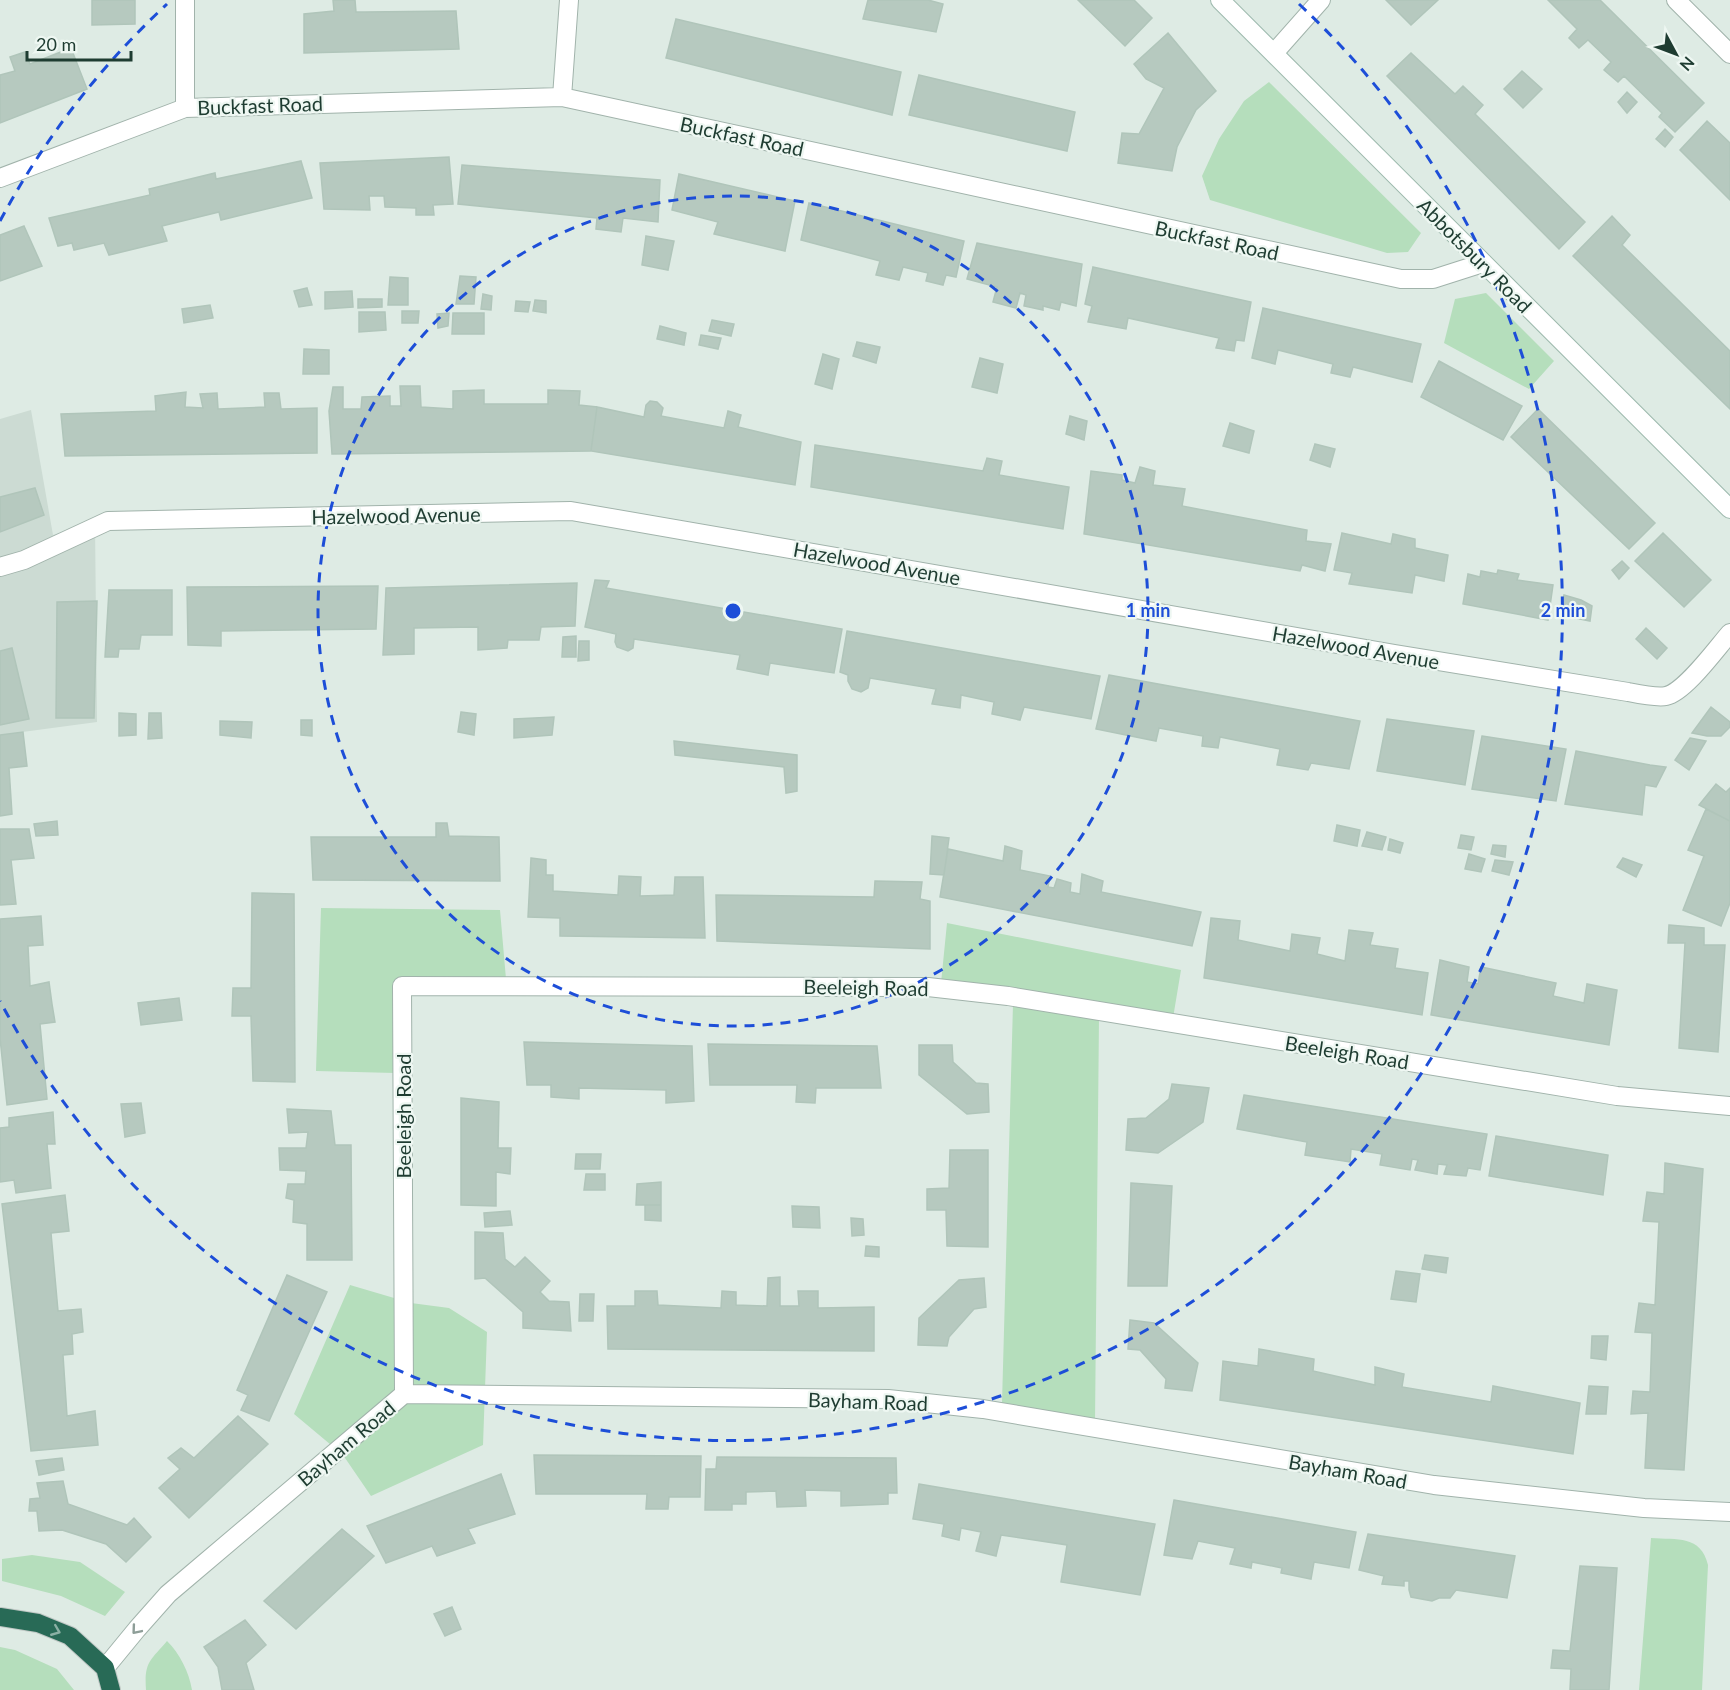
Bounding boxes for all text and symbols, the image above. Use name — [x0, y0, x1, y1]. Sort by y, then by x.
scale bar — [27, 24, 130, 62]
north arrow — [1646, 24, 1706, 84]
text: 20 m — [36, 33, 76, 55]
text: N — [1676, 53, 1699, 75]
street label: Buckfast Road — [197, 91, 323, 119]
street label: Buckfast Road — [678, 111, 806, 161]
street label: Abbotsbury Road — [1413, 193, 1537, 317]
street label: Buckfast Road — [1153, 215, 1281, 265]
street label: Hazelwood Avenue — [311, 502, 481, 528]
street label: Hazelwood Avenue — [792, 536, 962, 590]
text: 1 min — [1126, 599, 1170, 621]
text: 2 min — [1541, 599, 1585, 621]
centre of rings — [723, 601, 743, 621]
street label: Hazelwood Avenue — [1271, 620, 1441, 674]
street label: Beeleigh Road — [803, 974, 929, 1000]
street label: Beeleigh Road — [1283, 1030, 1411, 1074]
street label: Beeleigh Road — [391, 1053, 415, 1179]
street label: Bayham Road — [808, 1387, 928, 1415]
street label: Bayham Road — [292, 1395, 400, 1491]
street label: Bayham Road — [1287, 1449, 1409, 1493]
one-way arrow — [132, 1623, 143, 1634]
one-way arrow — [50, 1624, 61, 1636]

